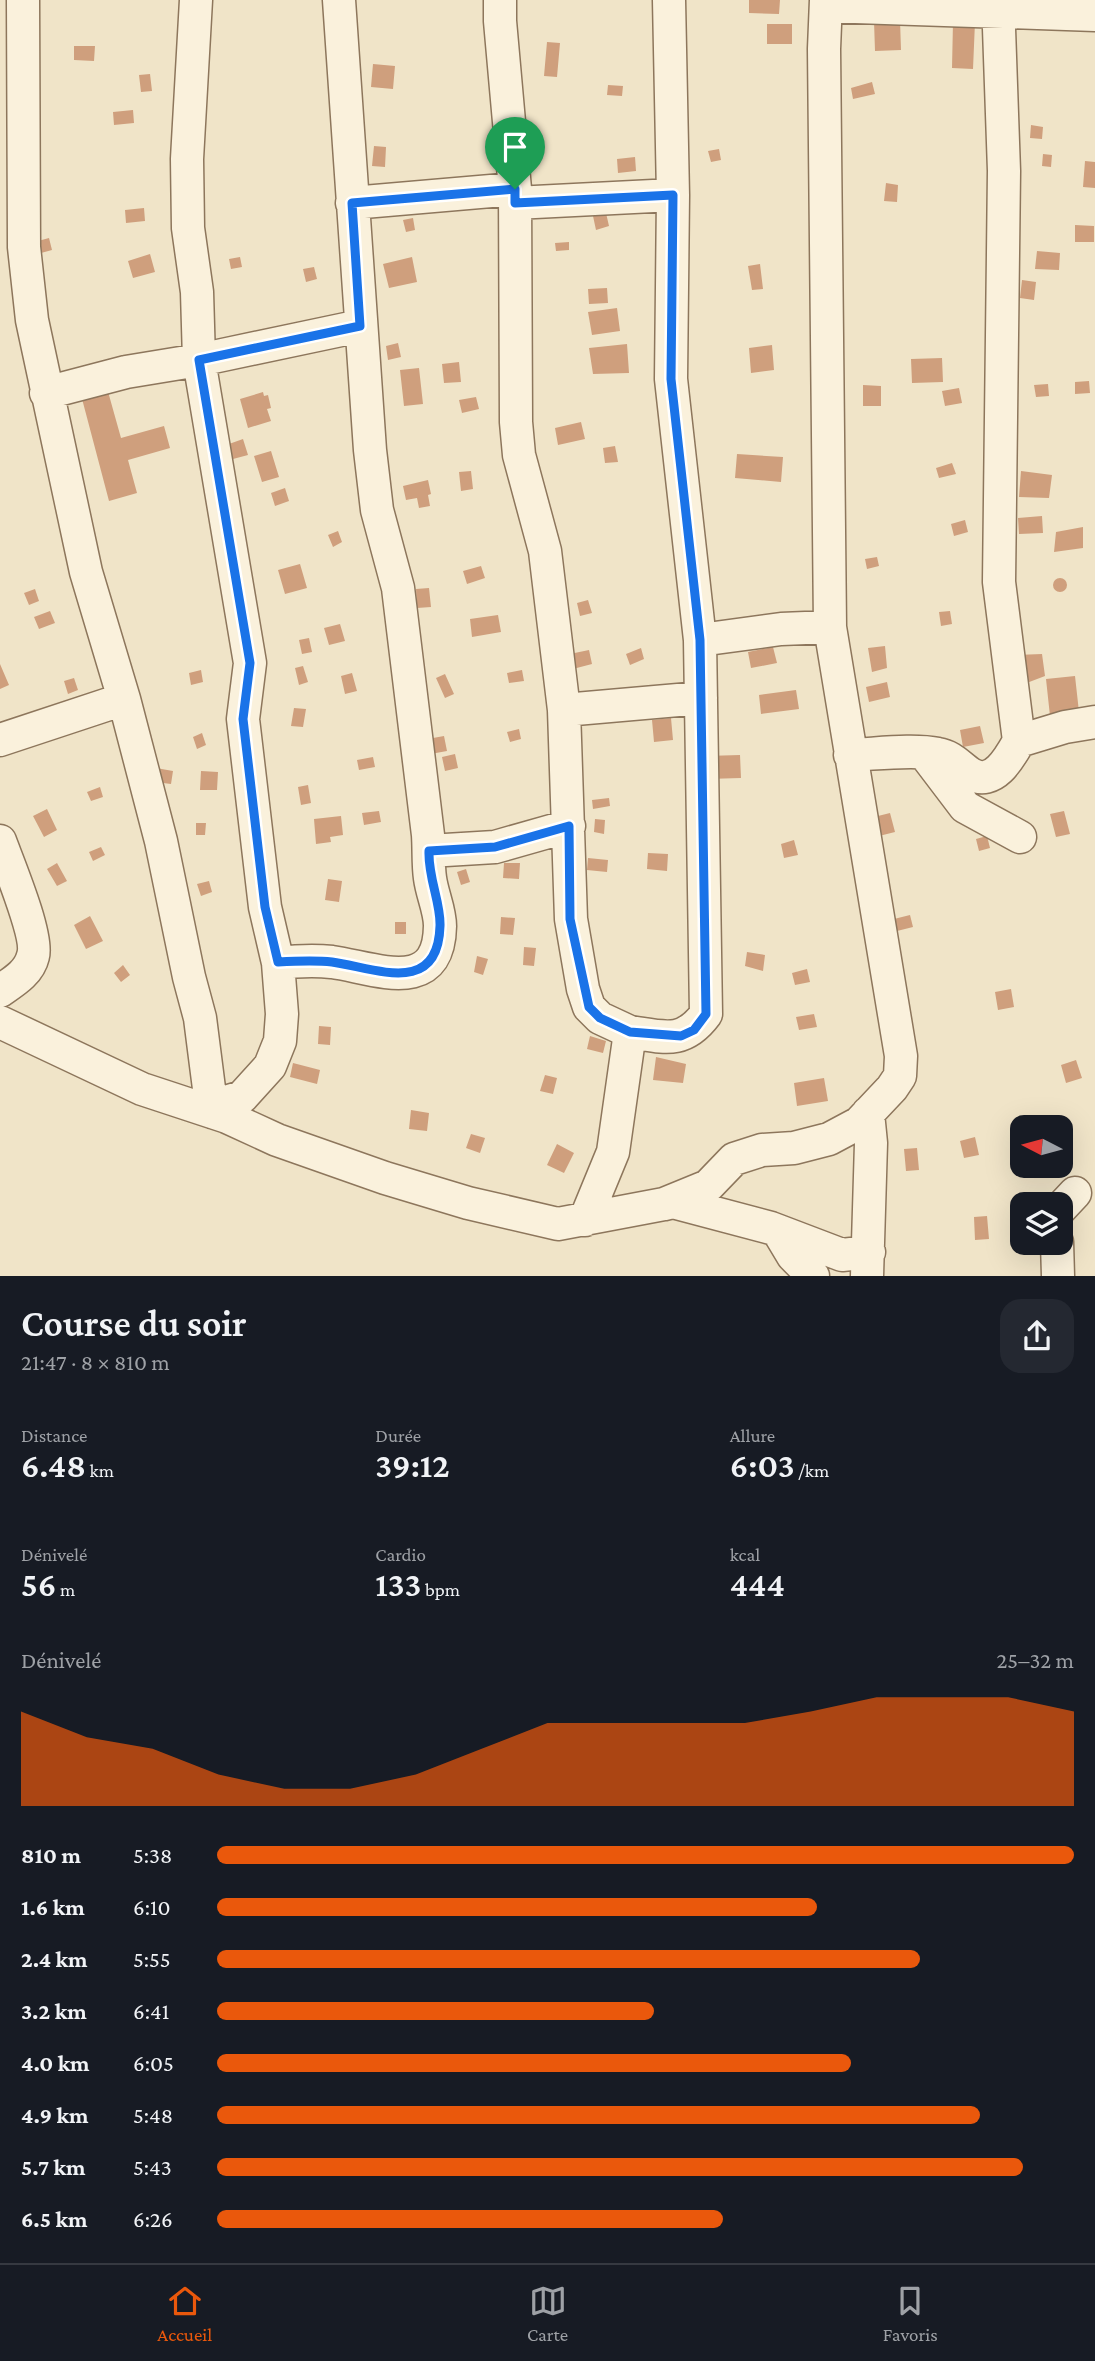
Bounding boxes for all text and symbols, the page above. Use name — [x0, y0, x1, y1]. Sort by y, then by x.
pin — [485, 117, 545, 189]
icon: arrive — [496, 128, 534, 166]
north arrow — [1010, 1115, 1073, 1178]
map controls — [1010, 1115, 1073, 1255]
button: layers — [1010, 1192, 1073, 1255]
button: share — [1000, 1299, 1074, 1373]
text: Course du soir — [21, 1302, 247, 1344]
text: 21:47 · 8 × 810 m — [21, 1349, 170, 1375]
text: Distance — [21, 1425, 87, 1446]
text: Durée — [375, 1425, 421, 1446]
text: Allure — [730, 1425, 775, 1446]
text: 6.48 — [21, 1446, 86, 1485]
text: 39:12 — [375, 1446, 450, 1485]
text: 6:03 — [730, 1446, 795, 1485]
text: km — [86, 1460, 114, 1481]
text: /km — [795, 1460, 829, 1481]
text: Dénivelé — [21, 1544, 87, 1565]
text: Cardio — [375, 1544, 426, 1565]
text: kcal — [730, 1544, 760, 1565]
text: 56 — [21, 1565, 56, 1604]
text: 133 — [375, 1565, 421, 1604]
text: 444 — [730, 1565, 785, 1604]
text: m — [56, 1579, 75, 1600]
text: bpm — [421, 1579, 460, 1600]
text: Dénivelé — [21, 1647, 101, 1673]
text: 25–32 m — [996, 1647, 1074, 1673]
text: 810 m — [21, 1842, 81, 1868]
text: 5:38 — [133, 1842, 172, 1868]
text: 1.6 km — [21, 1894, 85, 1920]
text: 6:10 — [133, 1894, 171, 1920]
text: 2.4 km — [21, 1946, 88, 1972]
text: 5:55 — [133, 1946, 171, 1972]
text: 3.2 km — [21, 1998, 87, 2024]
text: 6:41 — [133, 1998, 169, 2024]
text: 4.0 km — [21, 2050, 90, 2076]
text: 6:05 — [133, 2050, 174, 2076]
text: 4.9 km — [21, 2102, 89, 2128]
text: 5:48 — [133, 2102, 173, 2128]
text: 5.7 km — [21, 2154, 85, 2180]
text: 5:43 — [133, 2154, 172, 2180]
text: 6.5 km — [21, 2206, 87, 2232]
text: 6:26 — [133, 2206, 173, 2232]
tab: Accueil — [157, 2282, 212, 2345]
tab: Carte — [527, 2282, 568, 2345]
tab: Favoris — [883, 2282, 938, 2345]

